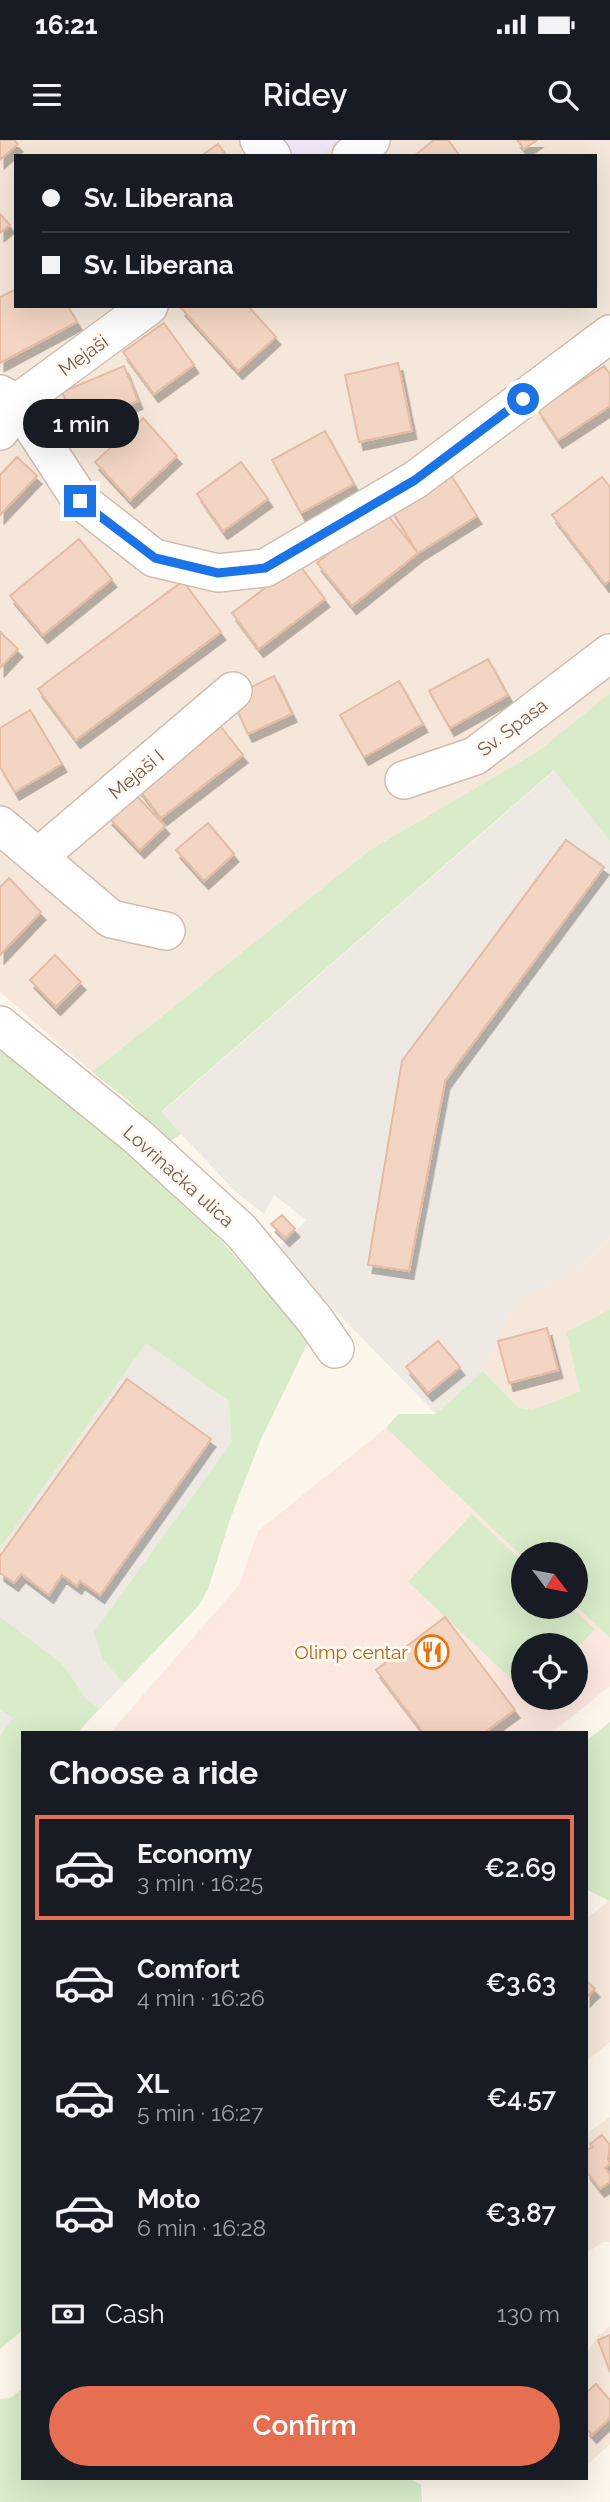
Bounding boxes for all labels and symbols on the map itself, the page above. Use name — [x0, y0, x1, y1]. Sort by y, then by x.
street label: Mejaši — [54, 330, 112, 380]
route start — [507, 383, 539, 415]
callout: 1 min — [22, 400, 138, 448]
route end — [64, 485, 96, 517]
street label: Sv. Spasa — [473, 694, 551, 760]
street label: Mejaši I — [104, 745, 168, 803]
street label: Lovrinačka ulica — [119, 1121, 239, 1231]
north arrow — [511, 1542, 588, 1619]
restaurant icon: Olimp centar — [413, 1633, 451, 1671]
place label: Olimp centar — [295, 1641, 408, 1663]

